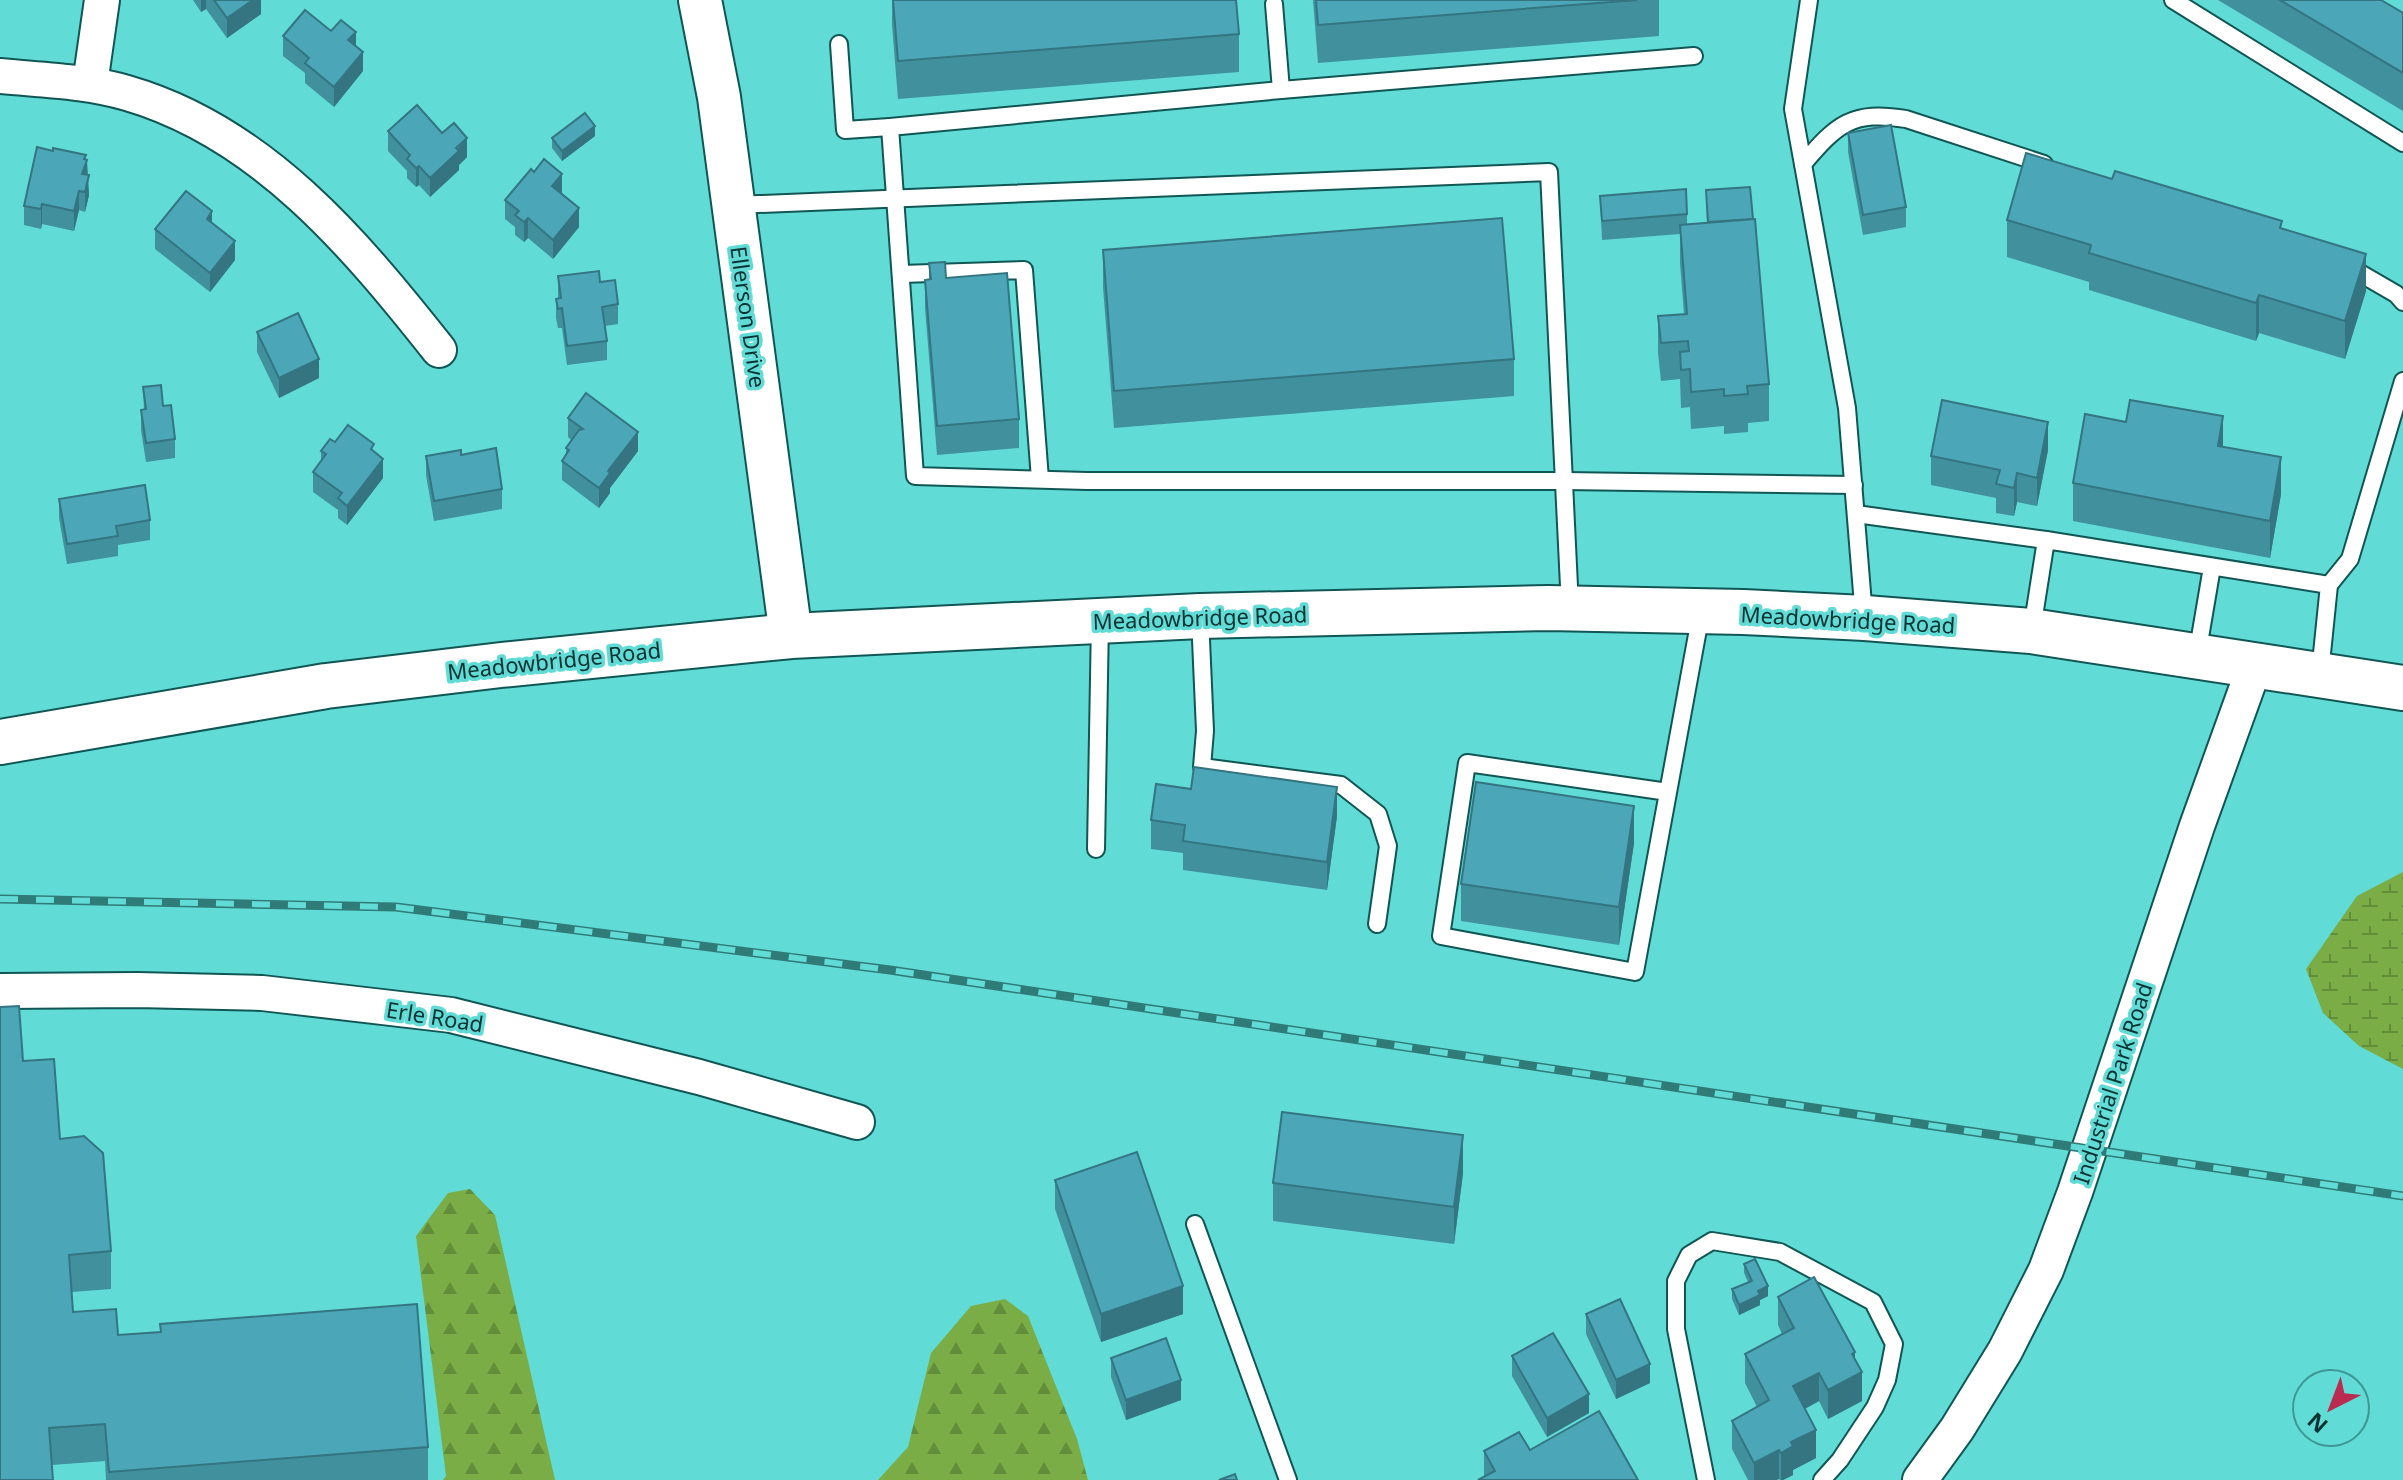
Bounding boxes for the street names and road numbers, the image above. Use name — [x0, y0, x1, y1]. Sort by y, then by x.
street label: Ellerson Drive — [724, 244, 774, 390]
street label: Meadowbridge Road — [1092, 598, 1308, 636]
street label: Meadowbridge Road — [1740, 598, 1956, 640]
street label: Meadowbridge Road — [446, 634, 662, 686]
street label: Industrial Park Road — [2065, 978, 2159, 1188]
street label: Erle Road — [384, 994, 486, 1038]

